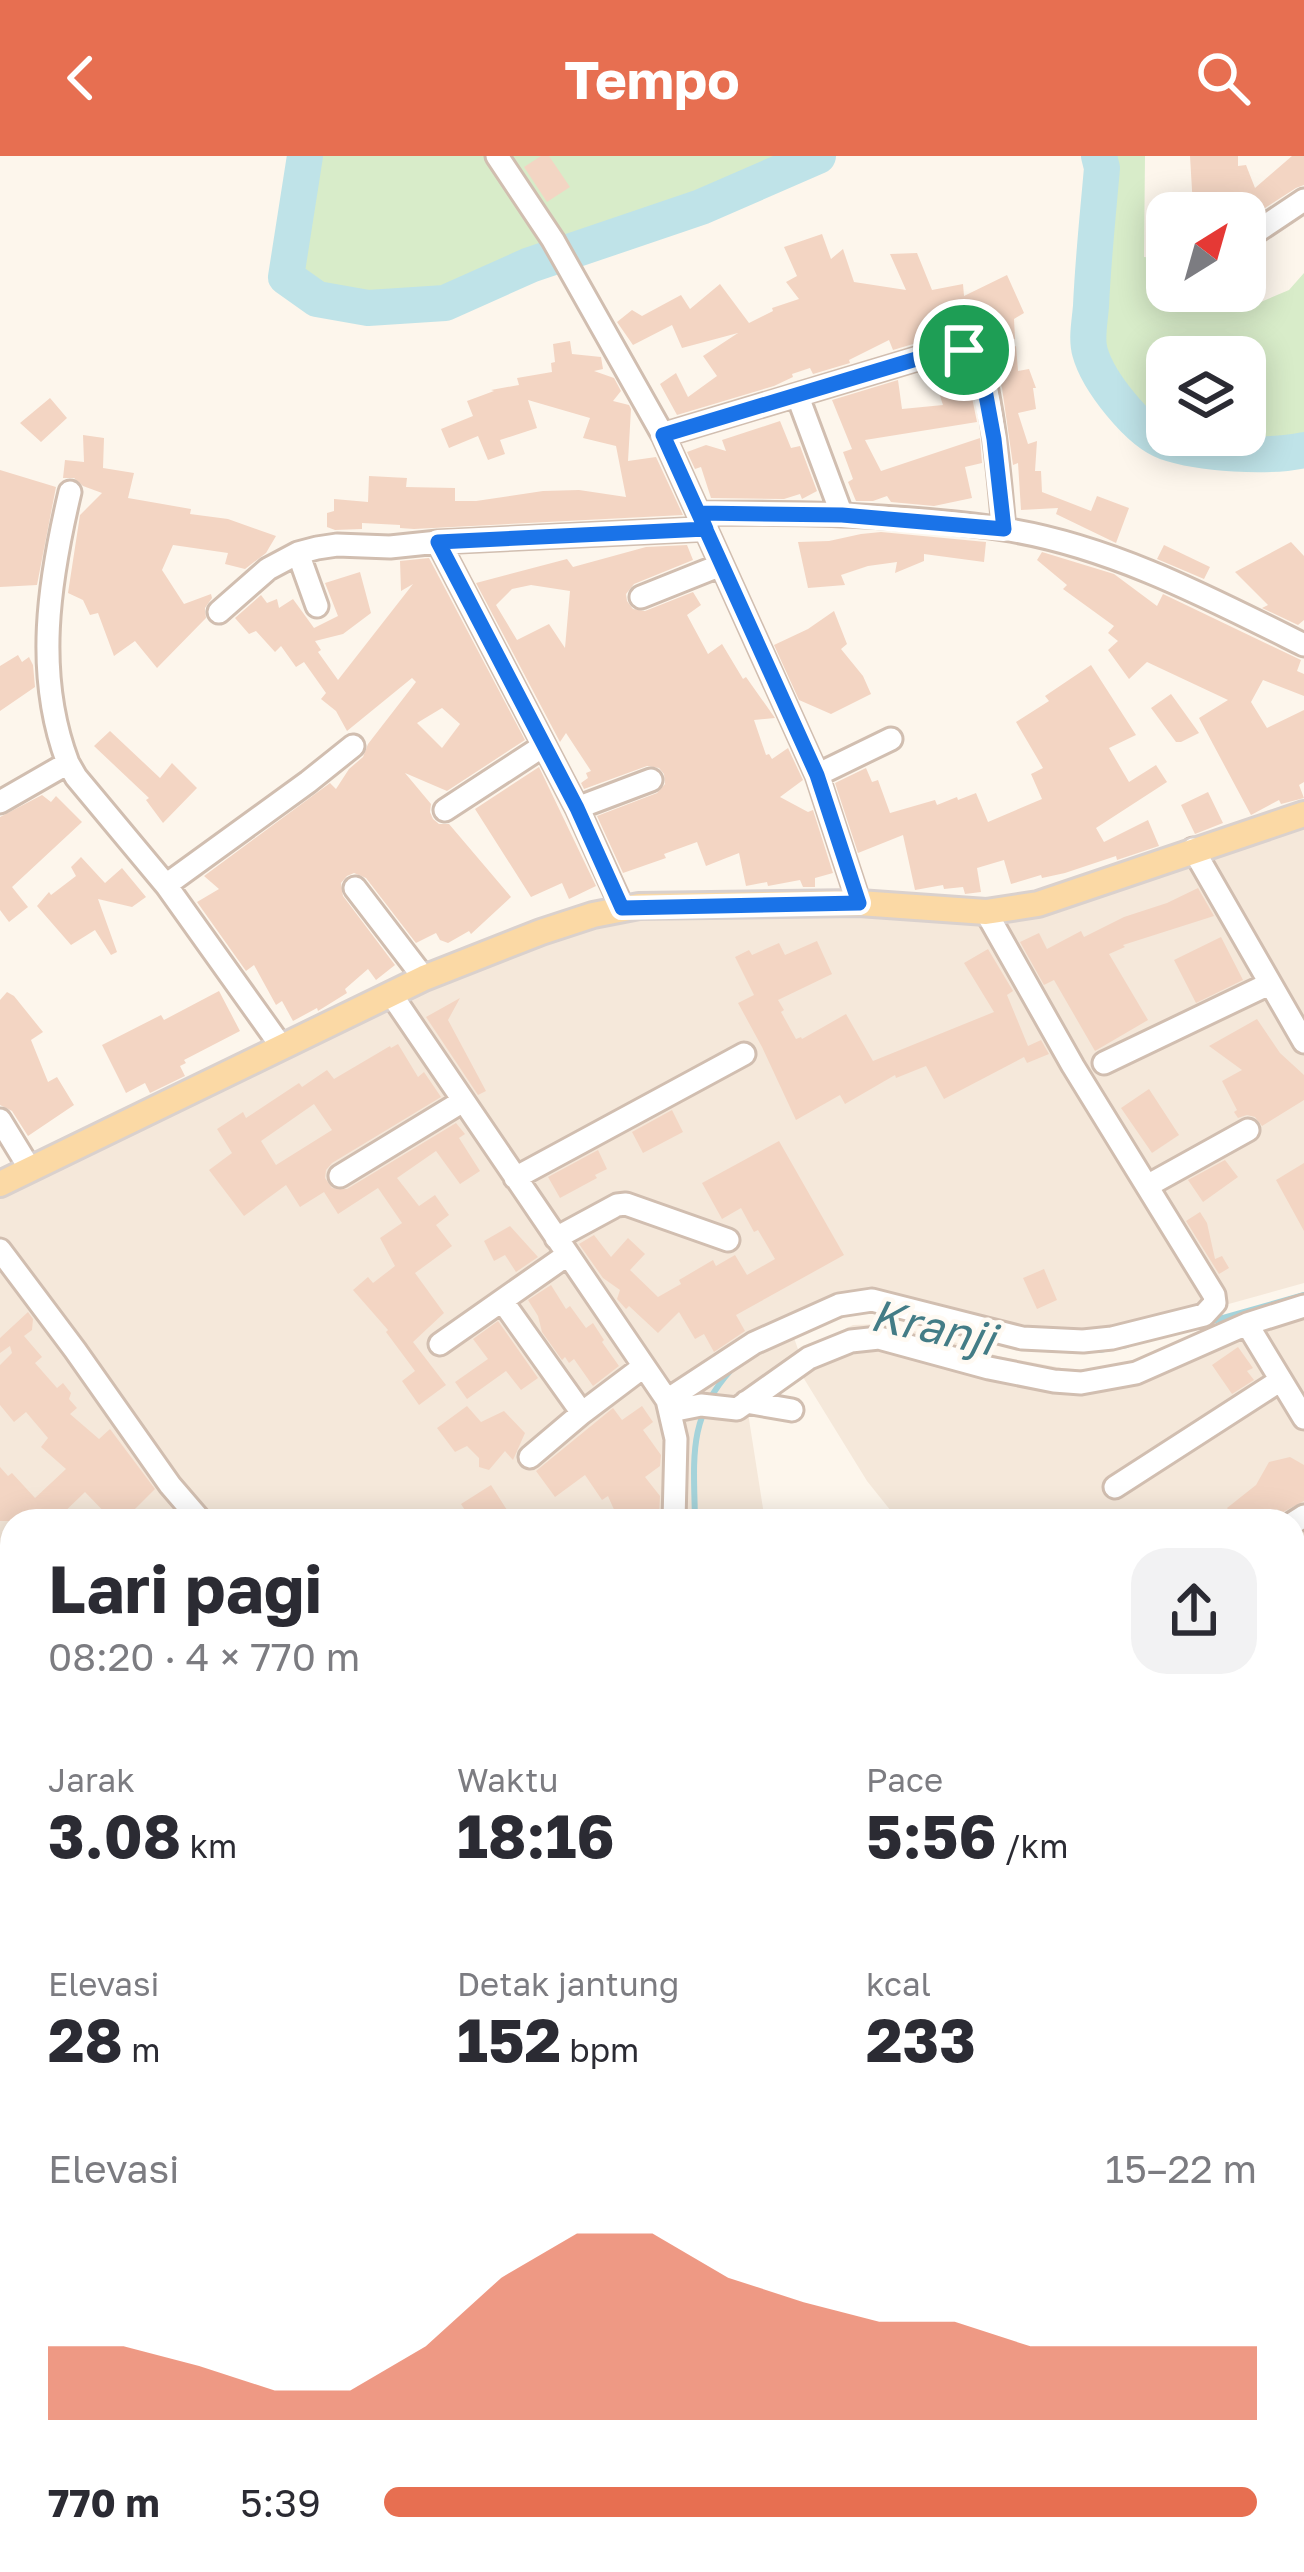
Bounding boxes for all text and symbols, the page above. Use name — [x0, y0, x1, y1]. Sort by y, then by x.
icon: back — [48, 45, 114, 111]
icon: search — [1190, 45, 1256, 111]
text: Tempo — [564, 46, 740, 111]
north arrow — [1146, 192, 1266, 312]
map controls — [1146, 192, 1266, 456]
pin — [913, 299, 1015, 401]
icon: arrive — [931, 317, 997, 383]
button: layers — [1146, 336, 1266, 456]
water label: Kranji — [866, 1287, 1005, 1366]
text: Lari pagi — [48, 1548, 322, 1628]
button: share — [1131, 1548, 1257, 1674]
text: 08:20 · 4 × 770 m — [48, 1633, 360, 1680]
text: Jarak — [48, 1760, 135, 1799]
text: Waktu — [457, 1760, 558, 1799]
text: Pace — [866, 1760, 943, 1799]
text: 3.08 — [48, 1799, 181, 1871]
text: 18:16 — [457, 1799, 615, 1871]
text: 5:56 — [866, 1799, 997, 1871]
text: km — [181, 1826, 237, 1865]
text: /km — [997, 1826, 1068, 1865]
text: Elevasi — [48, 1964, 159, 2003]
text: Detak jantung — [457, 1964, 679, 2003]
text: kcal — [866, 1964, 931, 2003]
text: 28 — [48, 2003, 123, 2075]
text: 152 — [457, 2003, 561, 2075]
text: 233 — [866, 2003, 976, 2075]
text: m — [123, 2030, 160, 2069]
text: bpm — [561, 2030, 639, 2069]
text: Elevasi — [48, 2145, 180, 2192]
text: 15–22 m — [1105, 2145, 1257, 2192]
text: 770 m — [48, 2479, 160, 2526]
text: 5:39 — [240, 2479, 321, 2526]

